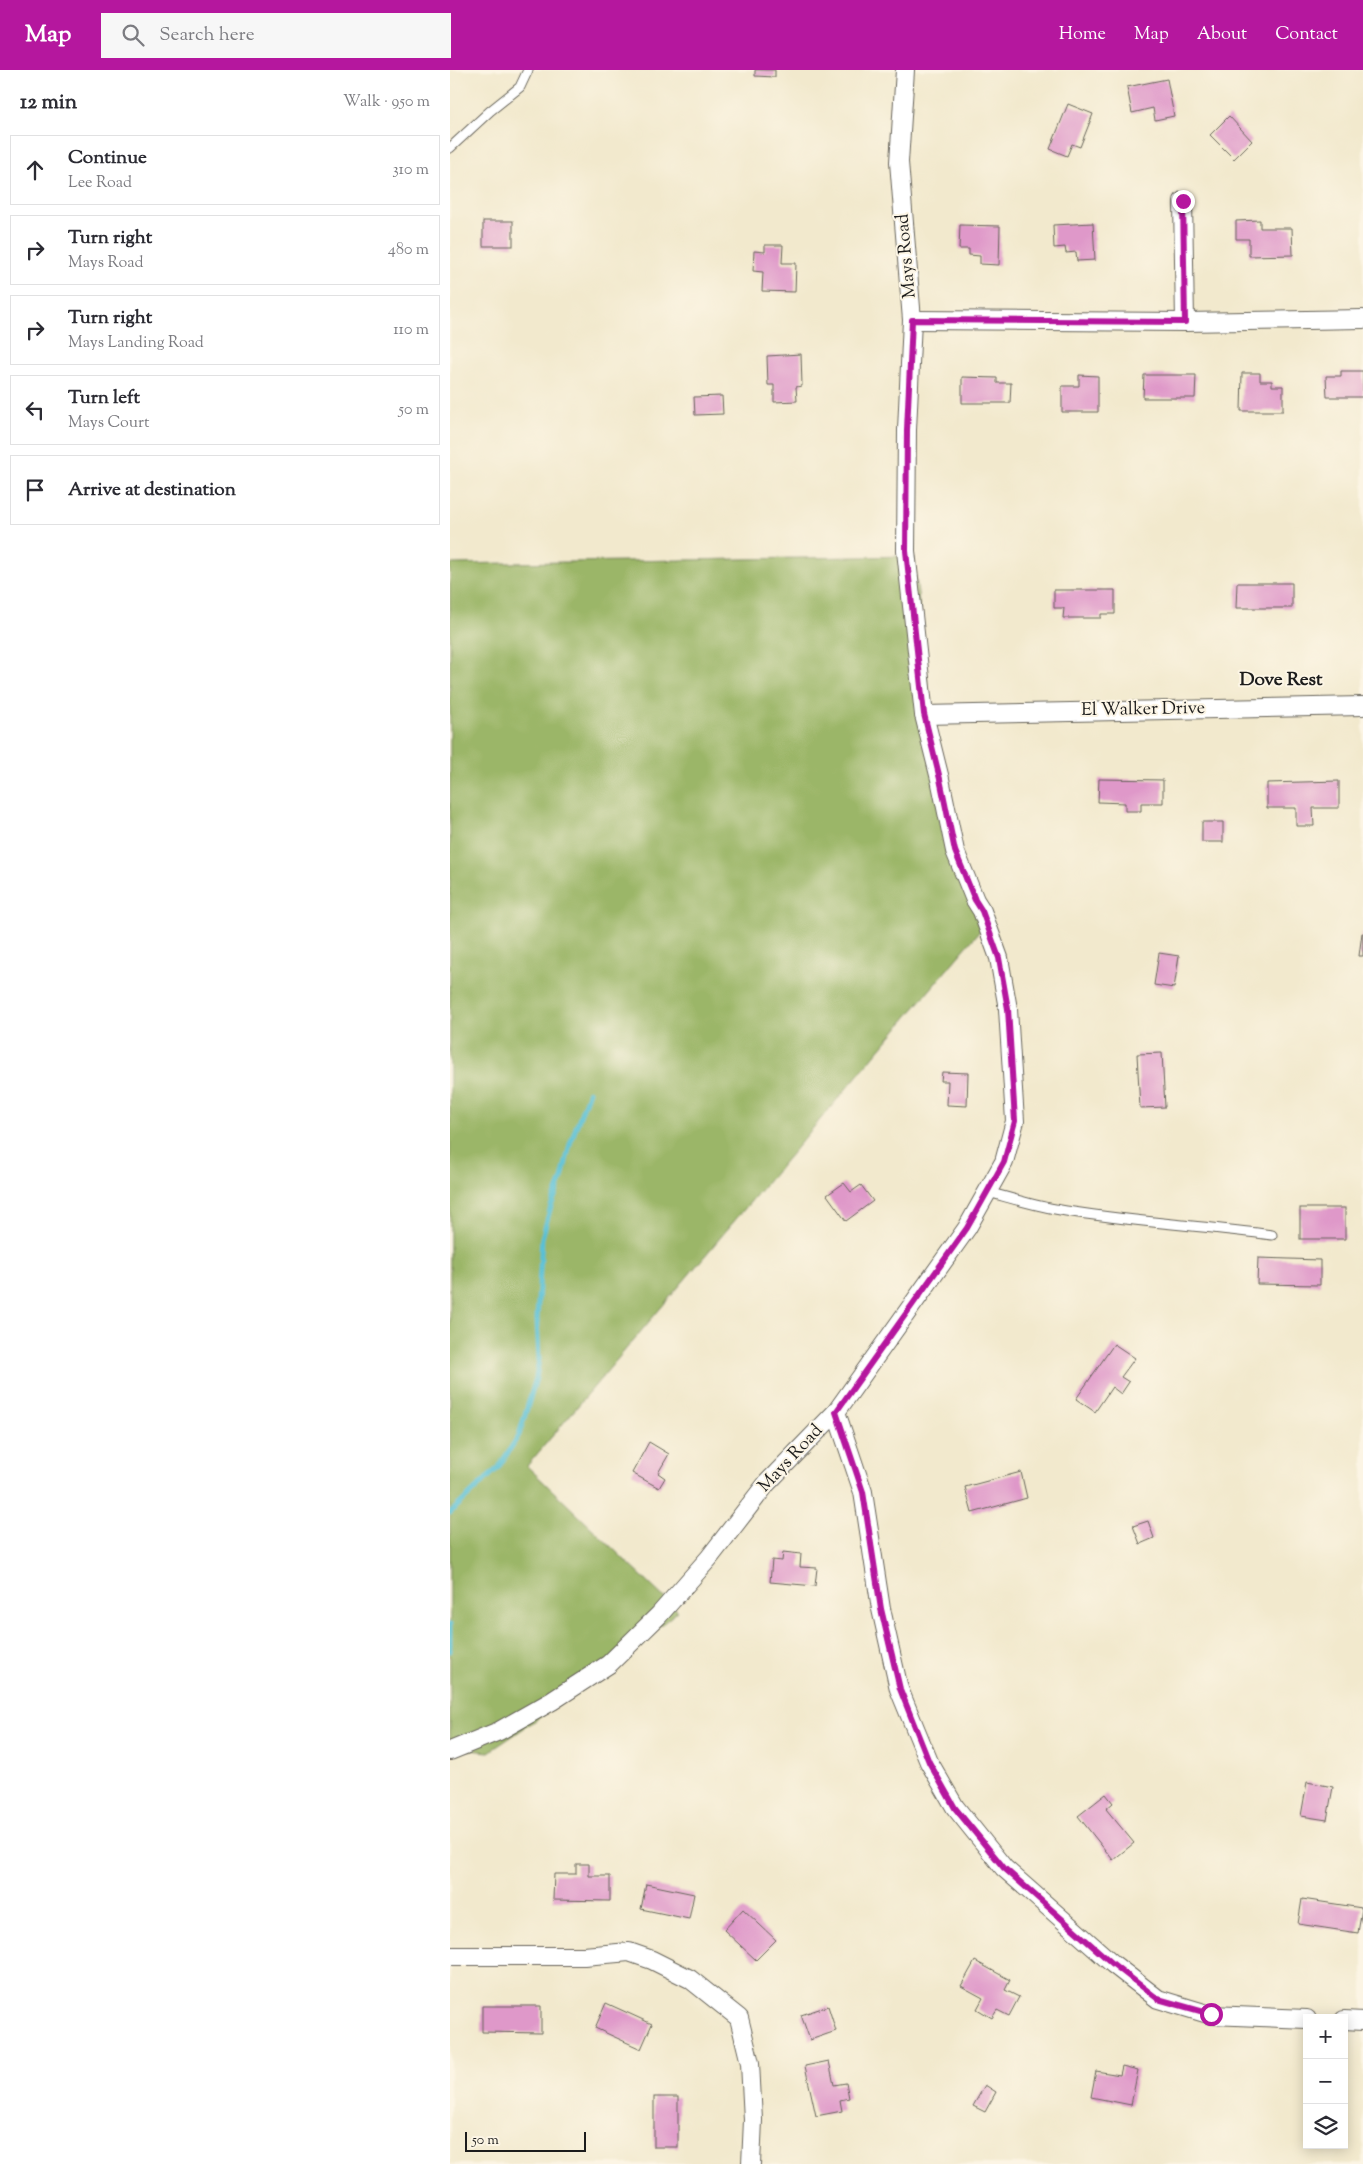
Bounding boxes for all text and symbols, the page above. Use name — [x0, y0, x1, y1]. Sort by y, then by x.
search box — [101, 13, 451, 58]
text: Map — [25, 18, 71, 52]
icon: search — [119, 21, 147, 49]
text: Search here — [159, 22, 255, 49]
text: Home — [1059, 22, 1106, 48]
text: Map — [1134, 22, 1169, 48]
text: About — [1197, 22, 1247, 48]
text: Contact — [1275, 22, 1338, 48]
text: 12 min — [20, 88, 77, 118]
text: Walk · 950 m — [343, 91, 430, 114]
text: Continue — [68, 145, 147, 172]
icon: ahead — [21, 156, 49, 184]
text: 310 m — [392, 159, 429, 182]
text: Lee Road — [68, 172, 132, 195]
route end — [1172, 190, 1195, 213]
street label: Mays Road — [890, 213, 924, 299]
text: Turn right — [68, 225, 152, 252]
icon: right — [21, 236, 49, 264]
text: 480 m — [388, 239, 429, 262]
text: Mays Road — [68, 252, 144, 275]
text: Turn right — [68, 305, 152, 332]
icon: right — [21, 316, 49, 344]
text: 110 m — [393, 319, 429, 342]
text: Mays Landing Road — [68, 332, 204, 355]
text: Turn left — [68, 385, 140, 412]
icon: left — [21, 396, 49, 424]
text: 50 m — [398, 399, 429, 422]
text: Mays Court — [68, 412, 149, 435]
icon: arrive — [21, 476, 49, 504]
text: Arrive at destination — [68, 477, 236, 504]
district label: Dove Rest — [1239, 667, 1323, 694]
street label: El Walker Drive — [1081, 696, 1205, 724]
street label: Mays Road — [753, 1419, 829, 1499]
route start — [1200, 2003, 1223, 2026]
map controls — [1303, 2014, 1348, 2149]
button: + — [1303, 2014, 1348, 2059]
button: − — [1303, 2059, 1348, 2104]
button: layers — [1303, 2104, 1348, 2149]
scale bar — [465, 2129, 586, 2152]
text: 50 m — [472, 2131, 499, 2151]

